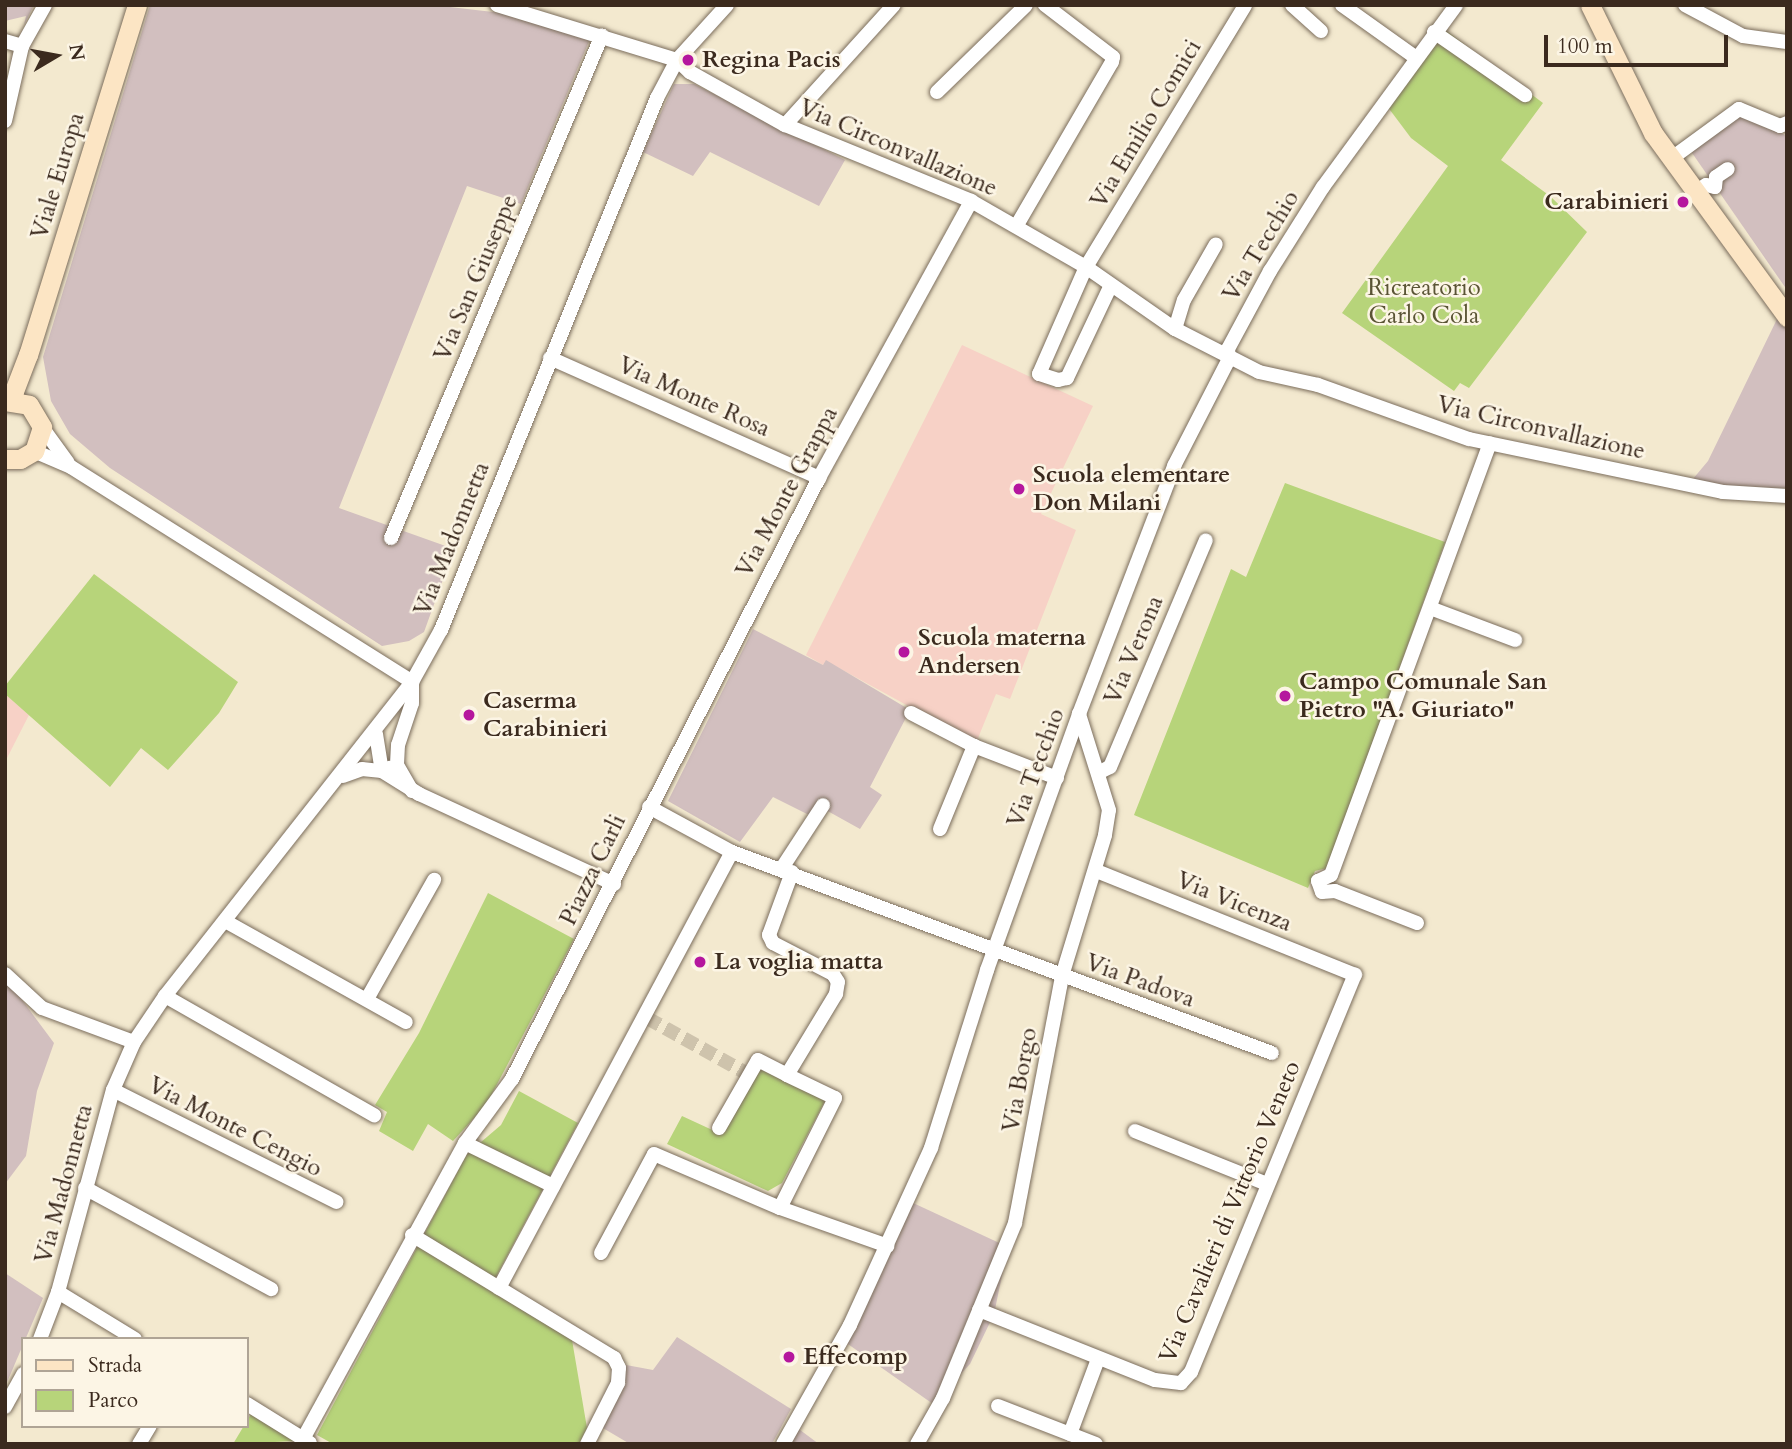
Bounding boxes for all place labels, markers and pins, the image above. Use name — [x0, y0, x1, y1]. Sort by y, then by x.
place label: Regina Pacis — [702, 46, 841, 74]
marker: Regina Pacis — [680, 52, 696, 68]
place label: Carabinieri — [1544, 188, 1669, 216]
marker: Carabinieri — [1675, 194, 1691, 210]
place label: Scuola elementare Don Milani — [1033, 461, 1230, 517]
marker: Scuola elementare Don Milani — [1011, 481, 1027, 497]
place label: Scuola materna Andersen — [918, 624, 1086, 680]
marker: Scuola materna Andersen — [896, 644, 912, 660]
place label: Campo Comunale San Pietro "A. Giuriato" — [1299, 668, 1547, 724]
place label: Caserma Carabinieri — [483, 687, 608, 743]
marker: Campo Comunale San Pietro "A. Giuriato" — [1277, 688, 1293, 704]
marker: Caserma Carabinieri — [461, 707, 477, 723]
place label: La voglia matta — [714, 948, 883, 976]
marker: La voglia matta — [692, 954, 708, 970]
place label: Effecomp — [803, 1343, 908, 1371]
marker: Effecomp — [781, 1349, 797, 1365]

